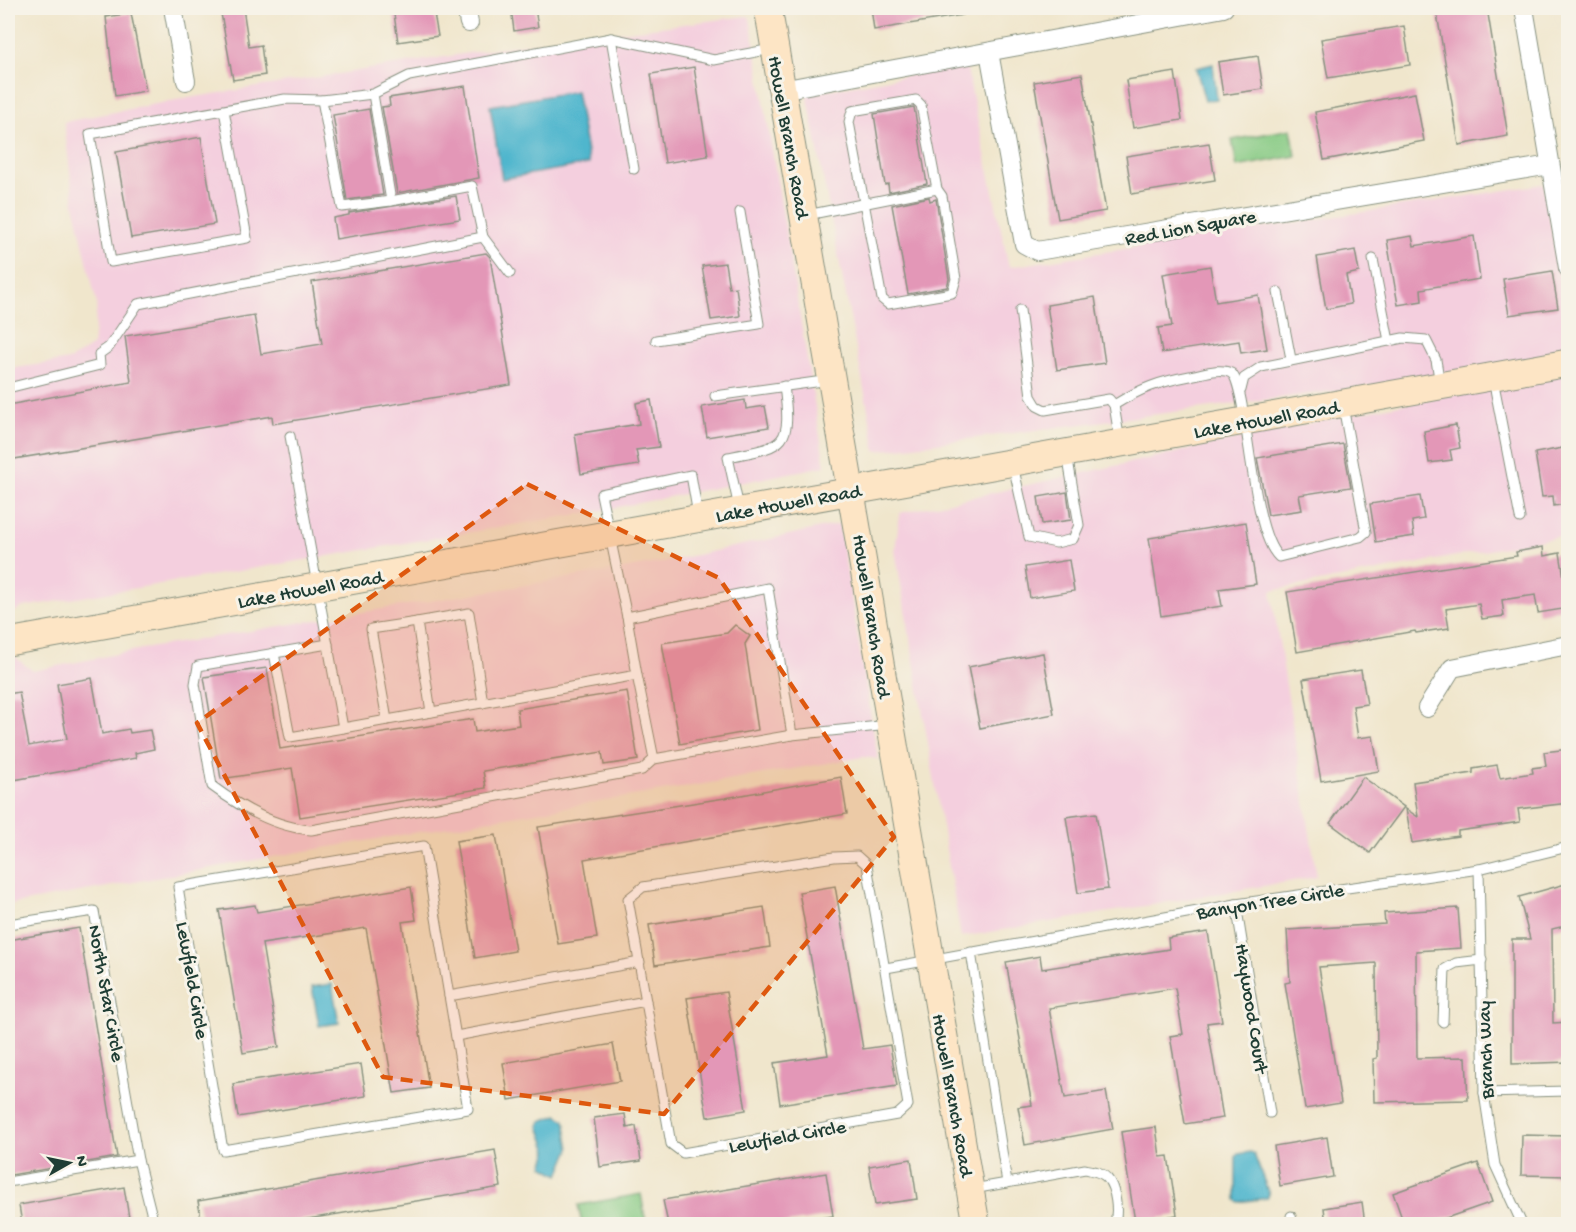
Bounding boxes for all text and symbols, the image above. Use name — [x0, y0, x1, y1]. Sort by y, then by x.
street label: Howell Branch Road — [761, 54, 813, 223]
street label: Red Lion Square — [1123, 206, 1259, 252]
street label: Lake Howell Road — [1192, 397, 1343, 446]
street label: Lake Howell Road — [714, 481, 865, 530]
street label: Howell Branch Road — [845, 533, 894, 702]
street label: Lake Howell Road — [236, 567, 387, 616]
street label: Banyon Tree Circle — [1194, 880, 1347, 927]
street label: Lewfield Circle — [169, 920, 212, 1042]
street label: North Star Circle — [81, 924, 128, 1064]
street label: Haywood Court — [1228, 942, 1271, 1077]
street label: Branch Way — [1474, 1000, 1501, 1100]
street label: Howell Branch Road — [925, 1012, 977, 1181]
street label: Lewfield Circle — [727, 1117, 849, 1160]
north arrow — [39, 1133, 99, 1193]
text: N — [70, 1155, 91, 1168]

